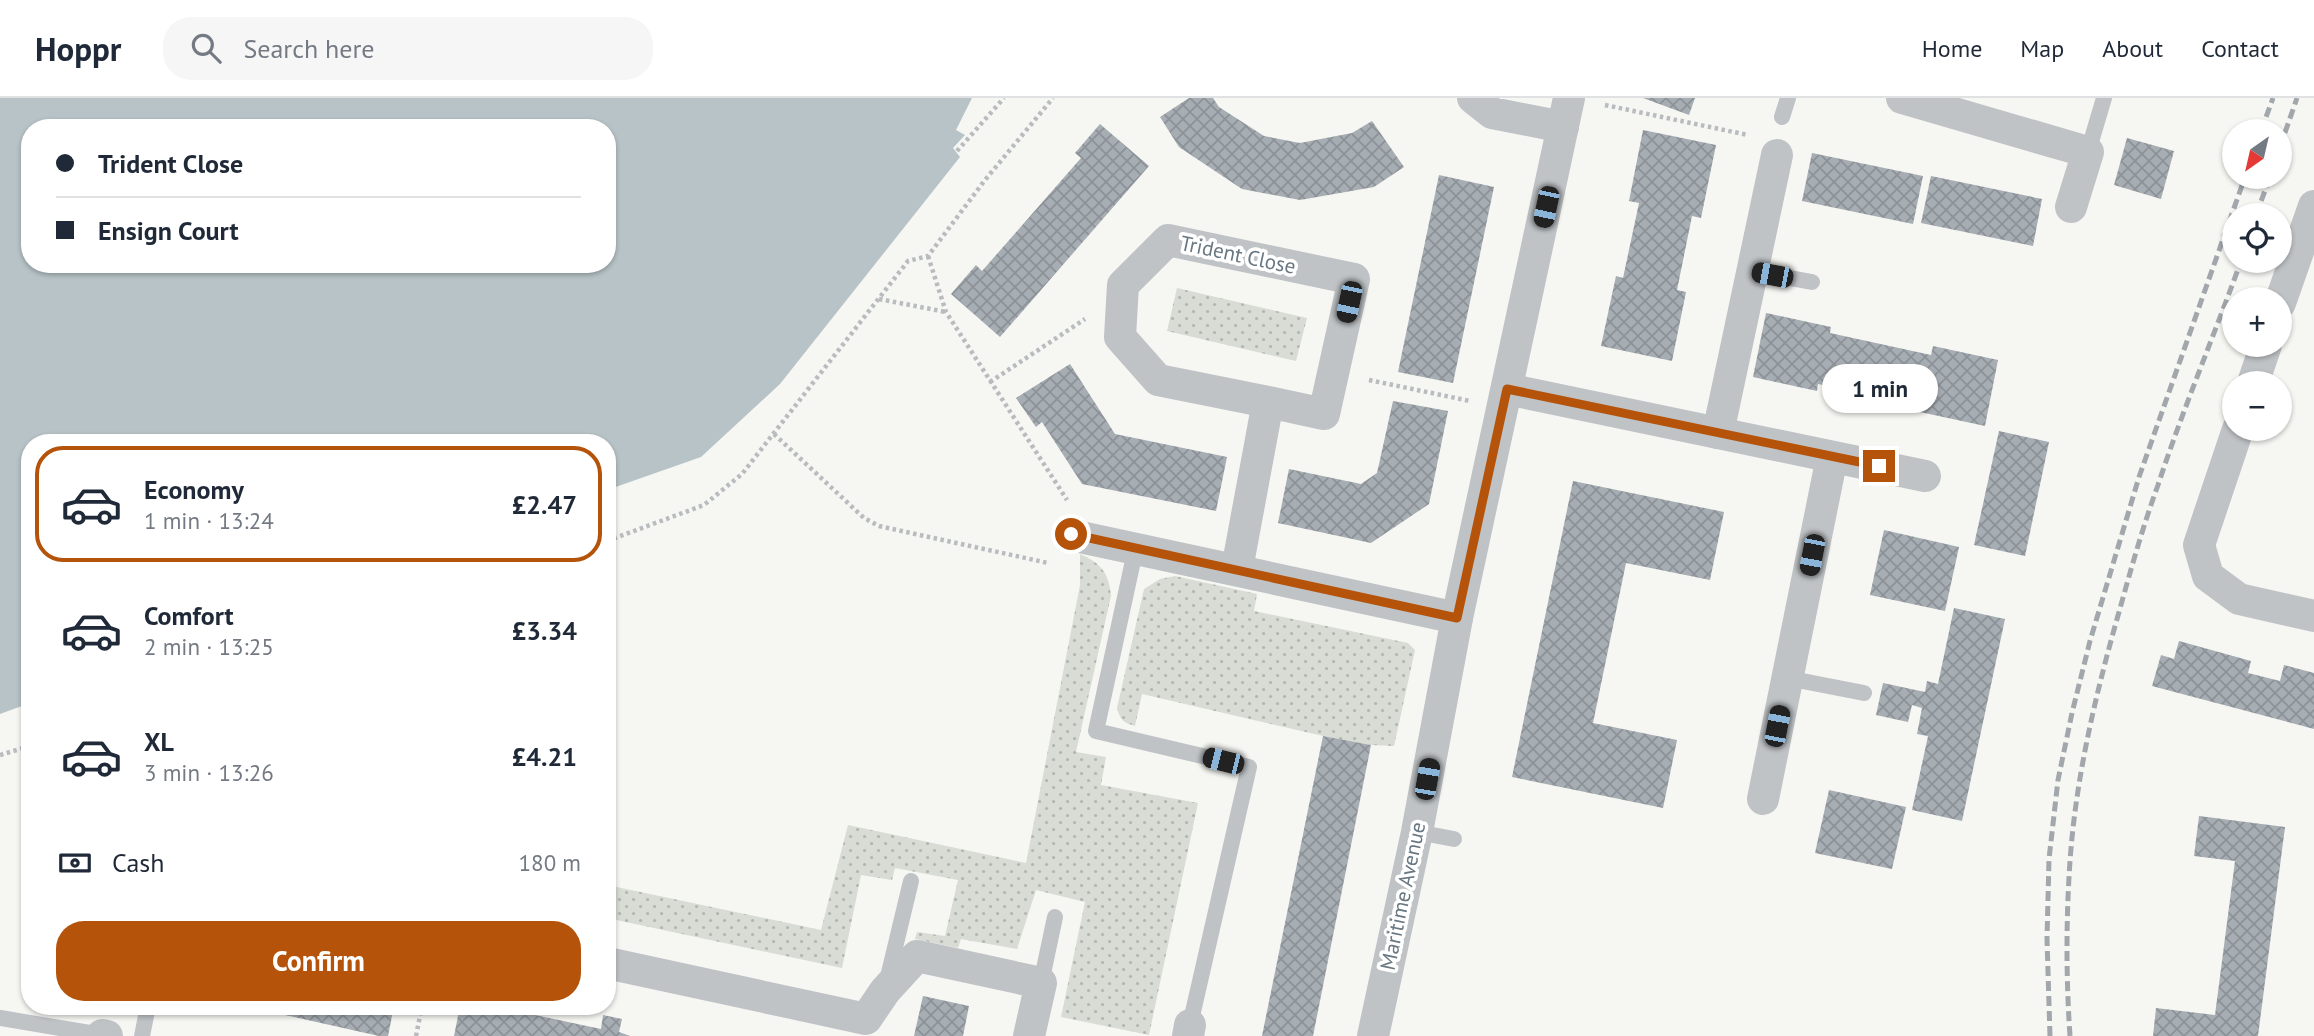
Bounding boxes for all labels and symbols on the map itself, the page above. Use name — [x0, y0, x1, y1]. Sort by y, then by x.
north arrow — [2222, 119, 2292, 189]
car — [1532, 184, 1561, 230]
street label: Trident Close — [1178, 229, 1298, 280]
car — [1750, 261, 1795, 289]
car — [1335, 279, 1364, 325]
callout: 1 min — [1821, 364, 1937, 414]
route end — [1863, 450, 1895, 482]
route start — [1055, 518, 1087, 550]
car — [1798, 532, 1827, 578]
car — [1763, 703, 1792, 749]
car — [1201, 746, 1246, 776]
car — [1414, 756, 1441, 802]
street label: Maritime Avenue — [1374, 819, 1431, 972]

